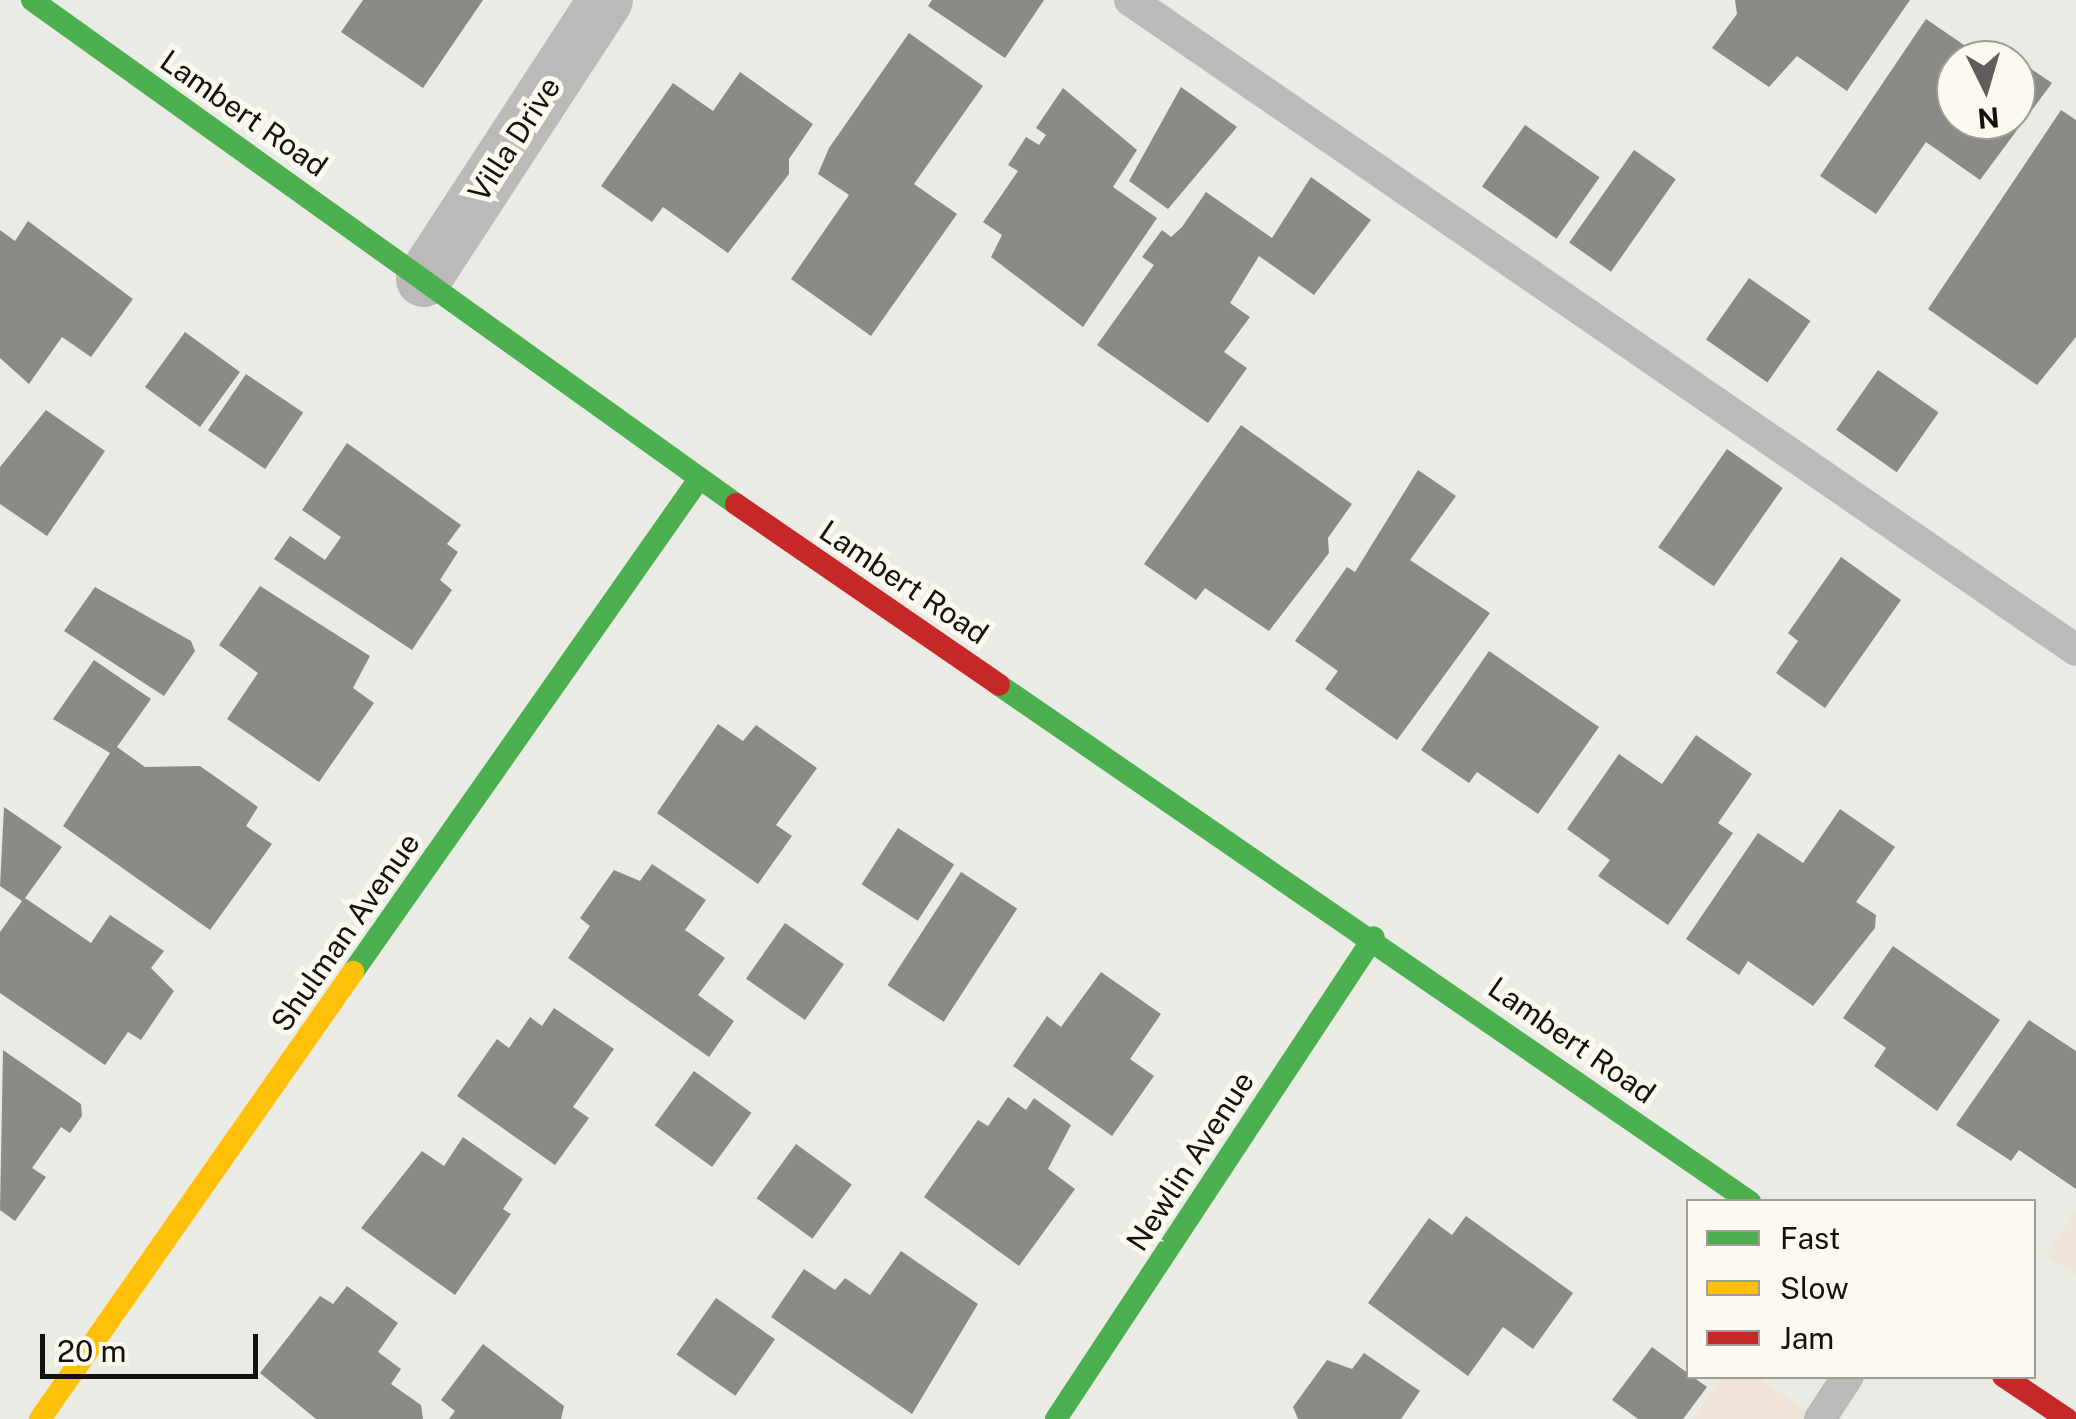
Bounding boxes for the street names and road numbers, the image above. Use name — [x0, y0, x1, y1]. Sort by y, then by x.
street label: Lambert Road — [154, 42, 334, 184]
street label: Villa Drive — [460, 70, 568, 208]
street label: Lambert Road — [813, 512, 995, 652]
street label: Shulman Avenue — [263, 826, 427, 1038]
street label: Lambert Road — [1482, 969, 1662, 1111]
street label: Newlin Avenue — [1119, 1064, 1261, 1258]

